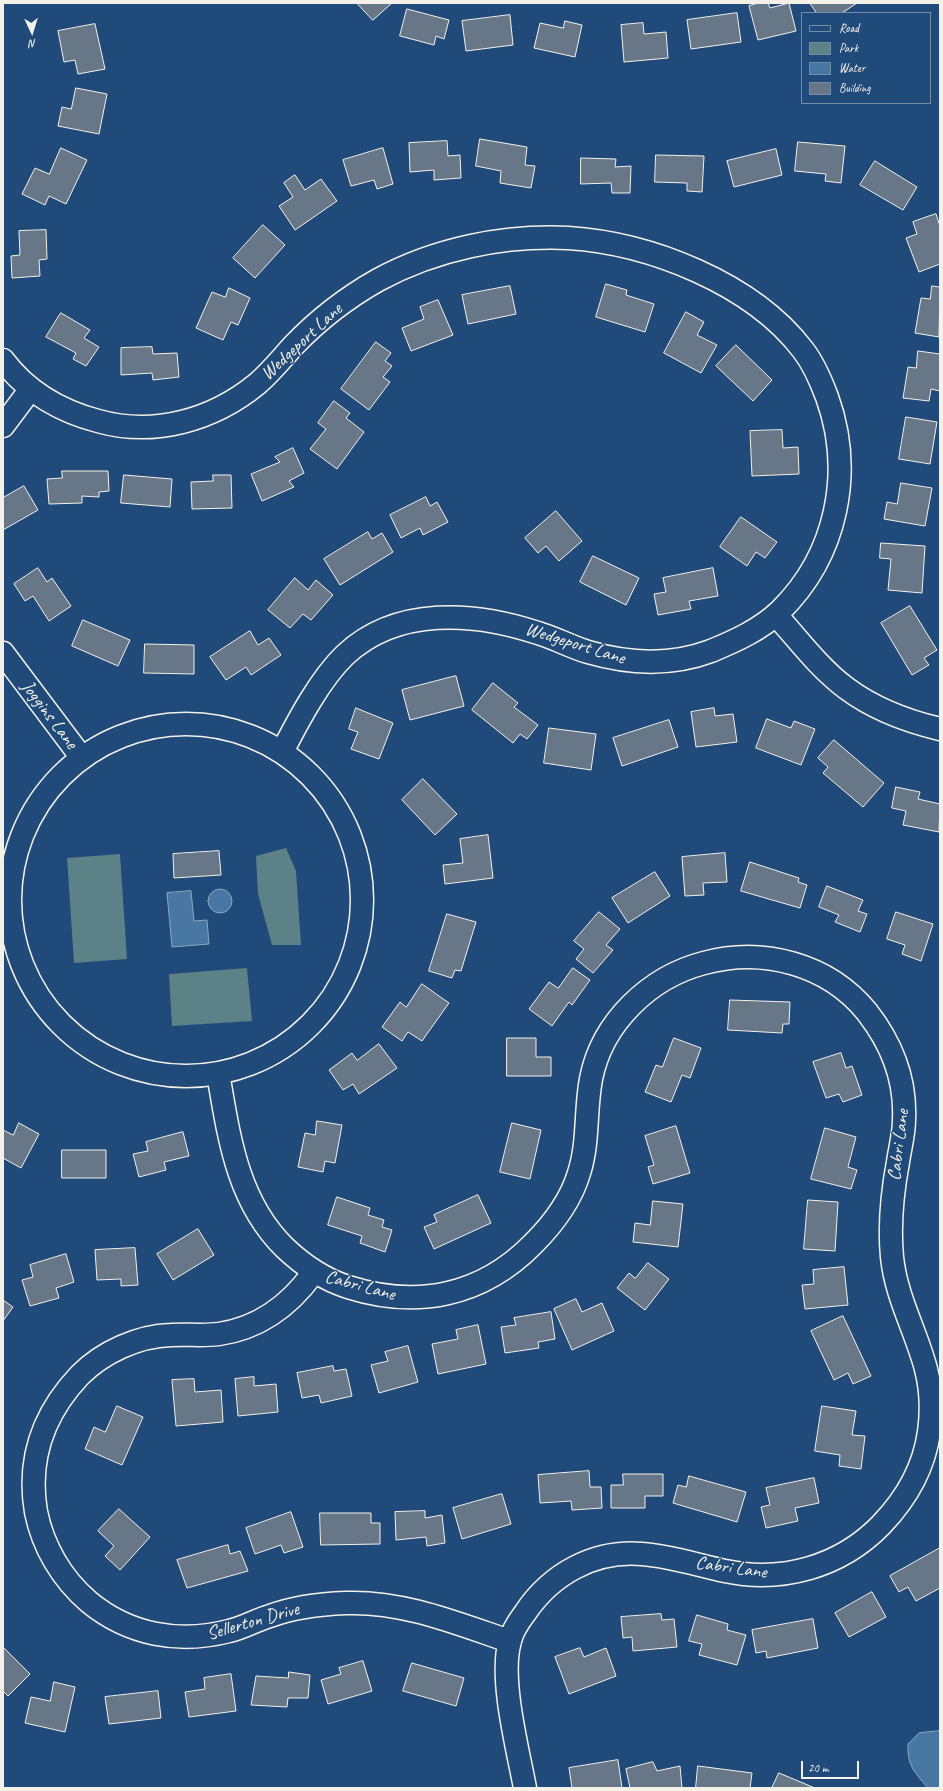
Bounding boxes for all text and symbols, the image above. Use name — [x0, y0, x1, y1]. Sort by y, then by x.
north arrow — [12, 12, 52, 52]
legend — [801, 12, 931, 104]
text: Road — [839, 20, 859, 36]
text: N — [29, 37, 37, 51]
text: Park — [839, 40, 858, 56]
text: Water — [839, 60, 865, 76]
text: Building — [839, 80, 871, 96]
street label: Wedgeport Lane — [256, 298, 348, 386]
street label: Wedgeport Lane — [522, 618, 628, 670]
street label: Joggins Lane — [16, 676, 82, 754]
street label: Cabri Lane — [883, 1108, 915, 1182]
street label: Cabri Lane — [322, 1266, 398, 1306]
street label: Cabri Lane — [694, 1552, 768, 1584]
street label: Sellerton Drive — [204, 1598, 302, 1646]
scale bar — [803, 1753, 861, 1779]
text: 20 m — [808, 1760, 828, 1776]

